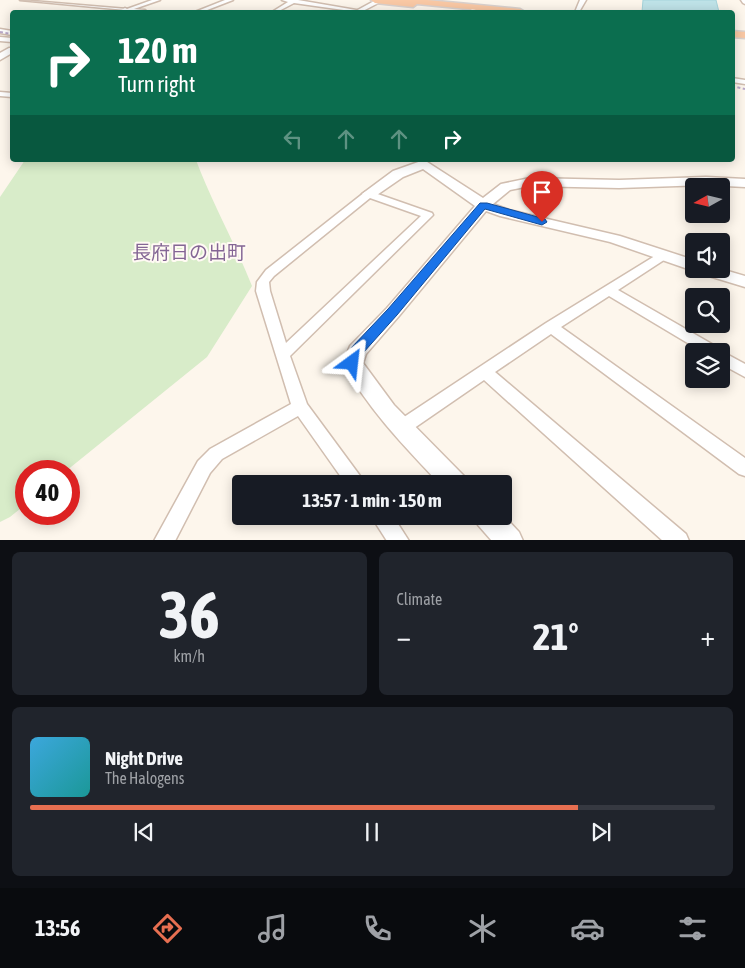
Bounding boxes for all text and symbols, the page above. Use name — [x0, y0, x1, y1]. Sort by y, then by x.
icon: right — [35, 30, 100, 95]
text: 120 m — [118, 30, 197, 70]
text: Turn right — [118, 71, 195, 97]
icon: left — [279, 125, 307, 153]
icon: ahead — [332, 125, 360, 153]
icon: ahead — [385, 125, 413, 153]
icon: right — [438, 125, 466, 153]
pin — [521, 171, 563, 222]
icon: arrive — [528, 178, 556, 206]
north arrow — [685, 178, 730, 222]
map controls — [685, 178, 730, 388]
button: sound — [685, 233, 730, 278]
district label: 長府日の出町 — [132, 241, 246, 263]
button: search — [685, 288, 730, 333]
position arrow — [325, 336, 377, 388]
button: layers — [685, 343, 730, 388]
speed limit sign: 40 — [15, 460, 80, 525]
text: 13:57 · 1 min · 150 m — [302, 489, 442, 511]
text: 36 — [159, 577, 220, 652]
text: Climate — [397, 590, 442, 608]
text: 21° — [533, 615, 579, 658]
text: − — [397, 620, 411, 652]
text: + — [700, 620, 715, 652]
text: km/h — [173, 647, 205, 665]
text: Night Drive — [105, 747, 183, 769]
text: The Halogens — [105, 769, 185, 787]
icon: previous — [130, 818, 158, 846]
icon: pause — [358, 818, 386, 846]
icon: next — [587, 818, 615, 846]
icon: directions — [150, 911, 185, 946]
icon: music — [255, 911, 290, 946]
icon: phone — [360, 911, 395, 946]
icon: climate — [465, 911, 500, 946]
icon: car — [570, 911, 605, 946]
icon: filters — [675, 911, 710, 946]
text: 13:56 — [35, 915, 80, 941]

